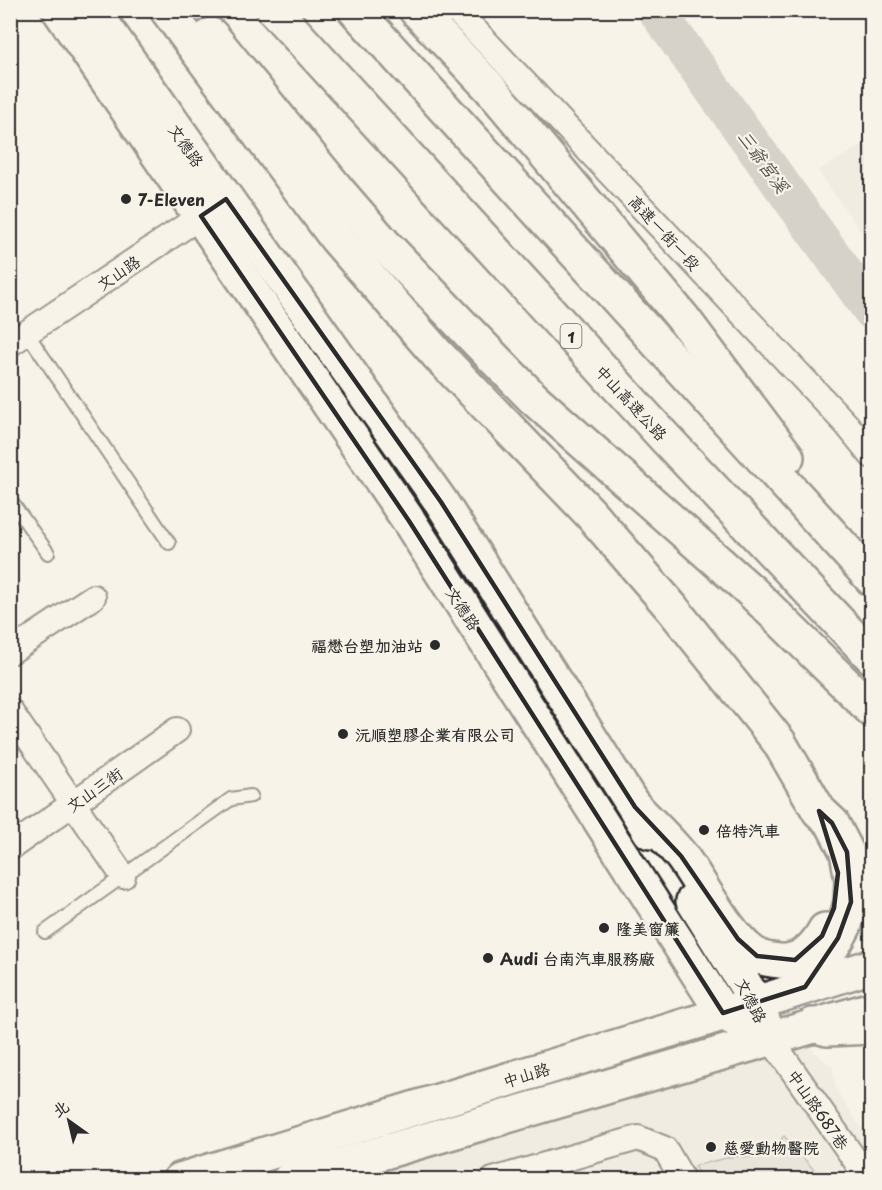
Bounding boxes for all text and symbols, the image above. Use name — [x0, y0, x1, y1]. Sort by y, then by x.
street label: 文德路 — [163, 118, 211, 172]
water label: 三爺宮溪 — [732, 124, 797, 199]
place label: 7-Eleven — [138, 187, 205, 211]
street label: 高速一街一段 — [623, 189, 707, 275]
marker: 7-Eleven — [119, 192, 133, 206]
street label: 文山路 — [91, 249, 145, 295]
road number: 1 — [560, 324, 582, 348]
street label: 中山高速公路 — [590, 359, 674, 445]
street label: 文德路 — [441, 581, 487, 635]
place label: 福懋台塑加油站 — [311, 633, 423, 657]
marker: 福懋台塑加油站 — [428, 638, 442, 652]
place label: 沅順塑膠企業有限公司 — [355, 722, 515, 746]
marker: 沅順塑膠企業有限公司 — [336, 727, 350, 741]
street label: 文山三街 — [61, 761, 127, 817]
place label: 倍特汽車 — [716, 818, 780, 842]
marker: 倍特汽車 — [697, 823, 711, 837]
place label: 隆美窗簾 — [616, 916, 680, 940]
marker: 隆美窗簾 — [597, 921, 611, 935]
place label: Audi 台南汽車服務廠 — [500, 946, 655, 970]
marker: Audi 台南汽車服務廠 — [481, 951, 495, 965]
street label: 文德路 — [730, 973, 774, 1027]
street label: 中山路 — [500, 1056, 552, 1092]
street label: 中山路687巷 — [782, 1064, 856, 1154]
north arrow — [39, 1091, 99, 1151]
text: 北 — [47, 1093, 73, 1122]
place label: 慈愛動物醫院 — [723, 1135, 819, 1159]
marker: 慈愛動物醫院 — [704, 1140, 718, 1154]

